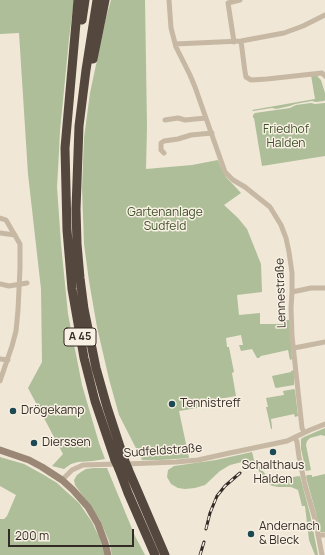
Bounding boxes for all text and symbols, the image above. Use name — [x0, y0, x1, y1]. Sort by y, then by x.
park label: Friedhof Halden — [263, 123, 309, 151]
park label: Gartenanlage Sudfeld — [127, 206, 203, 234]
street label: Lennestraße — [273, 258, 289, 328]
road number: A 45 — [64, 328, 96, 346]
place label: Tennistreff — [180, 397, 240, 411]
marker: Tennistreff — [167, 399, 177, 409]
place label: Drögekamp — [21, 404, 84, 418]
marker: Drögekamp — [8, 406, 18, 416]
place label: Dierssen — [42, 436, 91, 450]
marker: Dierssen — [29, 438, 39, 448]
street label: Sudfeldstraße — [123, 441, 203, 461]
marker: Schalthaus Halden — [268, 447, 278, 457]
place label: Schalthaus Halden — [242, 459, 304, 487]
place label: Andernach & Bleck — [259, 520, 320, 548]
scale bar — [10, 521, 136, 547]
text: 200 m — [15, 527, 49, 544]
marker: Andernach & Bleck — [246, 529, 256, 539]

